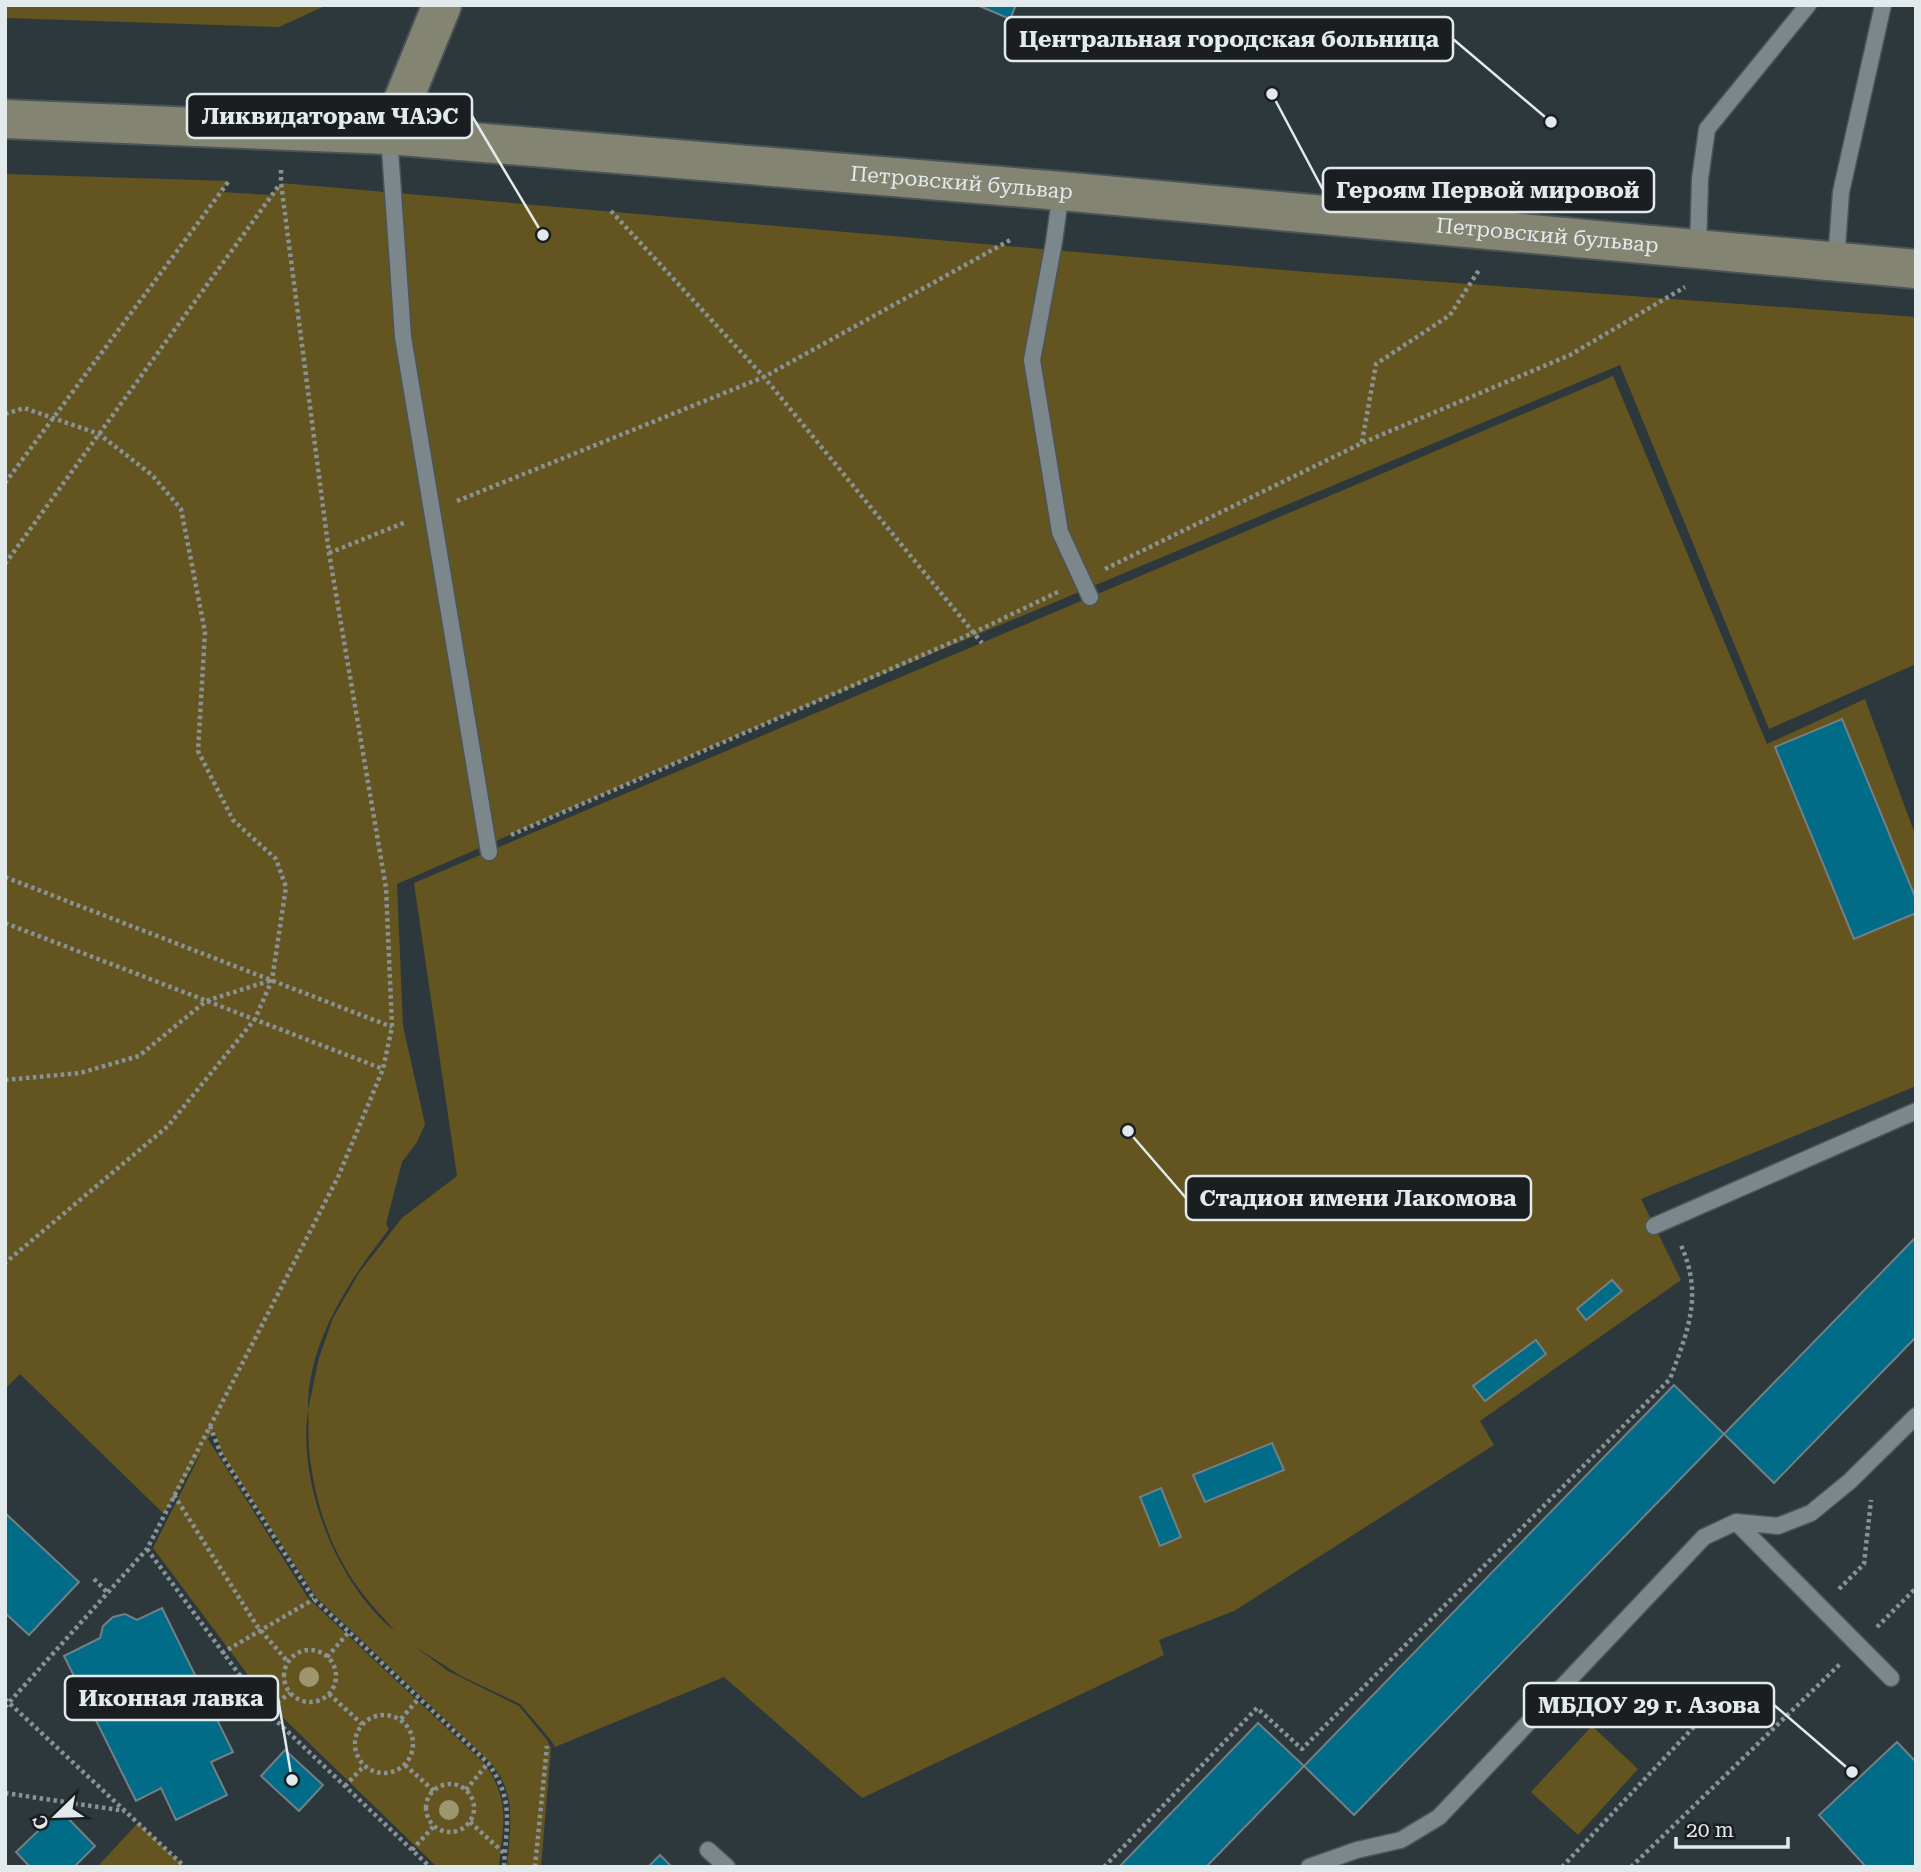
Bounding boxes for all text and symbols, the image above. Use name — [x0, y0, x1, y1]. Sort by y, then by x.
callout: Центральная городская больница — [1005, 17, 1453, 61]
text: Центральная городская больница — [1019, 26, 1439, 53]
callout: Ликвидаторам ЧАЭС — [187, 94, 472, 138]
text: Ликвидаторам ЧАЭС — [202, 103, 458, 130]
street label: Петровский бульвар — [849, 161, 1074, 204]
callout: Героям Первой мировой — [1323, 168, 1654, 212]
text: Героям Первой мировой — [1336, 177, 1640, 204]
street label: Петровский бульвар — [1435, 213, 1660, 257]
callout: Стадион имени Лакомова — [1186, 1176, 1531, 1220]
text: Стадион имени Лакомова — [1199, 1185, 1517, 1212]
callout: Иконная лавка — [65, 1676, 278, 1720]
callout: МБДОУ 29 г. Азова — [1524, 1683, 1774, 1727]
text: Иконная лавка — [78, 1685, 264, 1712]
text: МБДОУ 29 г. Азова — [1538, 1692, 1760, 1719]
north arrow — [21, 1781, 91, 1851]
scale bar — [1676, 1806, 1788, 1850]
text: С — [28, 1812, 54, 1833]
text: 20 m — [1686, 1818, 1734, 1842]

